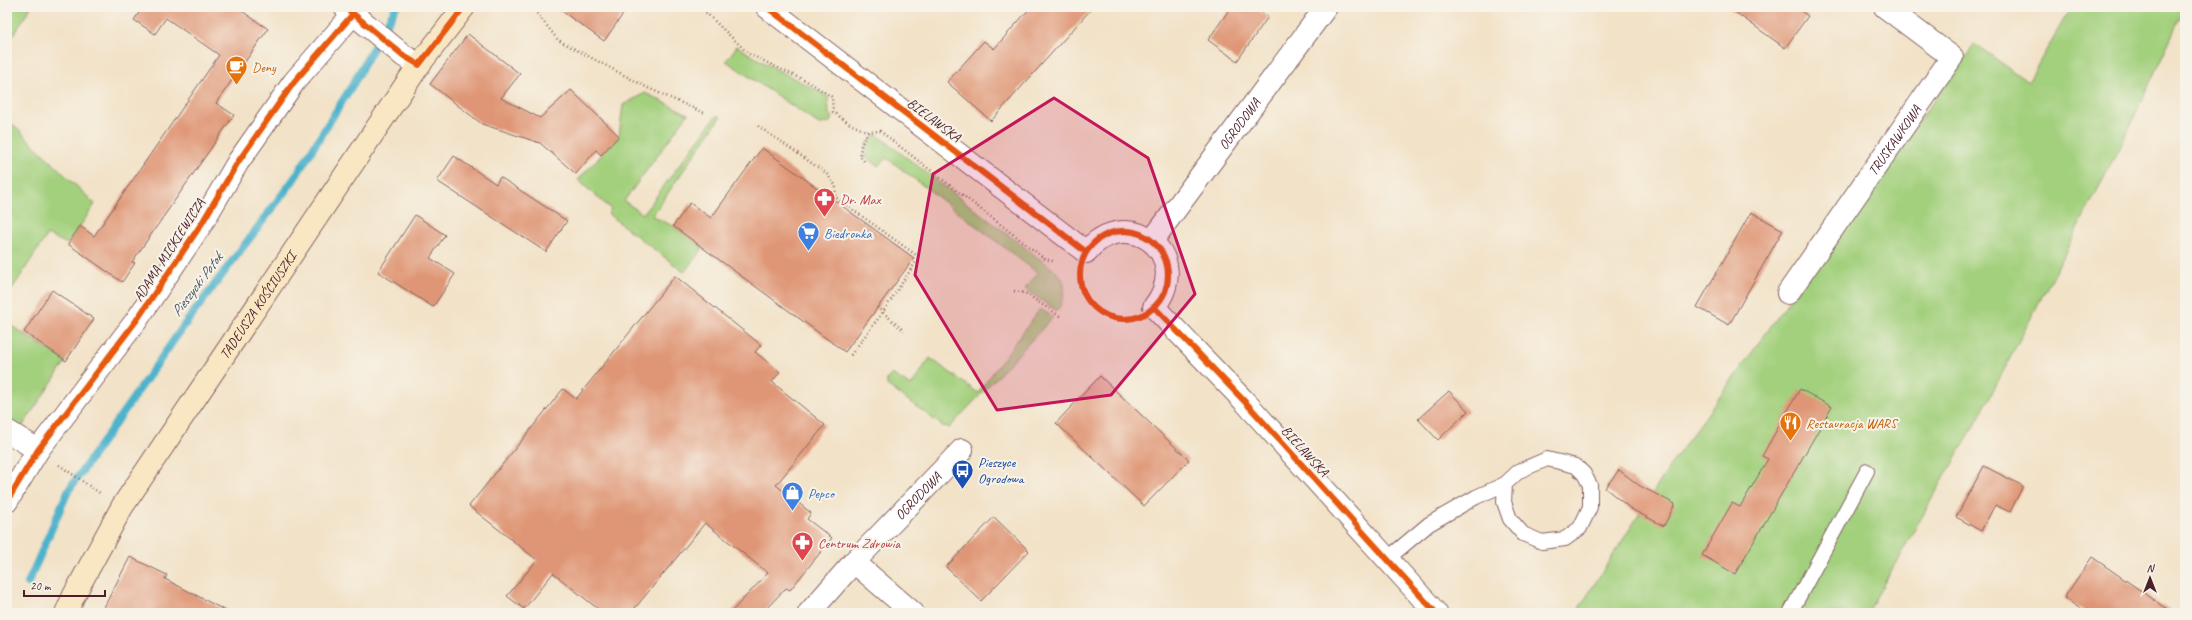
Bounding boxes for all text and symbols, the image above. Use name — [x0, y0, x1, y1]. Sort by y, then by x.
cafe icon: Deny — [223, 54, 249, 87]
place label: Deny — [252, 59, 277, 76]
street label: BIELAWSKA — [904, 94, 965, 146]
street label: OGRODOWA — [1215, 94, 1264, 153]
street label: TRUSKAWKOWA — [1864, 101, 1925, 179]
pharmacy icon: Dr. Max — [812, 186, 838, 219]
place label: Dr. Max — [840, 191, 882, 208]
street label: ADAMA MICKIEWICZA — [129, 195, 209, 305]
supermarket icon: Biedronka — [795, 220, 821, 253]
place label: Biedronka — [824, 225, 872, 242]
street label: TADEUSZA KOŚCIUSZKI — [216, 246, 301, 362]
water label: Pieszycki Potok — [167, 248, 229, 320]
restaurant icon: Restauracja WARS — [1778, 410, 1804, 443]
place label: Restauracja WARS — [1806, 415, 1899, 432]
street label: BIELAWSKA — [1278, 422, 1333, 481]
place label: Pieszyce Ogrodowa — [978, 454, 1025, 487]
bus stop icon: Pieszyce Ogrodowa — [949, 457, 975, 490]
street label: OGRODOWA — [891, 468, 945, 523]
shop icon: Pepco — [780, 480, 806, 513]
place label: Pepco — [808, 485, 836, 502]
pharmacy icon: Centrum Zdrowia — [790, 530, 816, 563]
place label: Centrum Zdrowia — [818, 535, 901, 552]
north arrow — [2130, 558, 2170, 598]
text: N — [2147, 561, 2156, 575]
scale bar — [24, 572, 105, 598]
text: 20 m — [30, 578, 52, 594]

